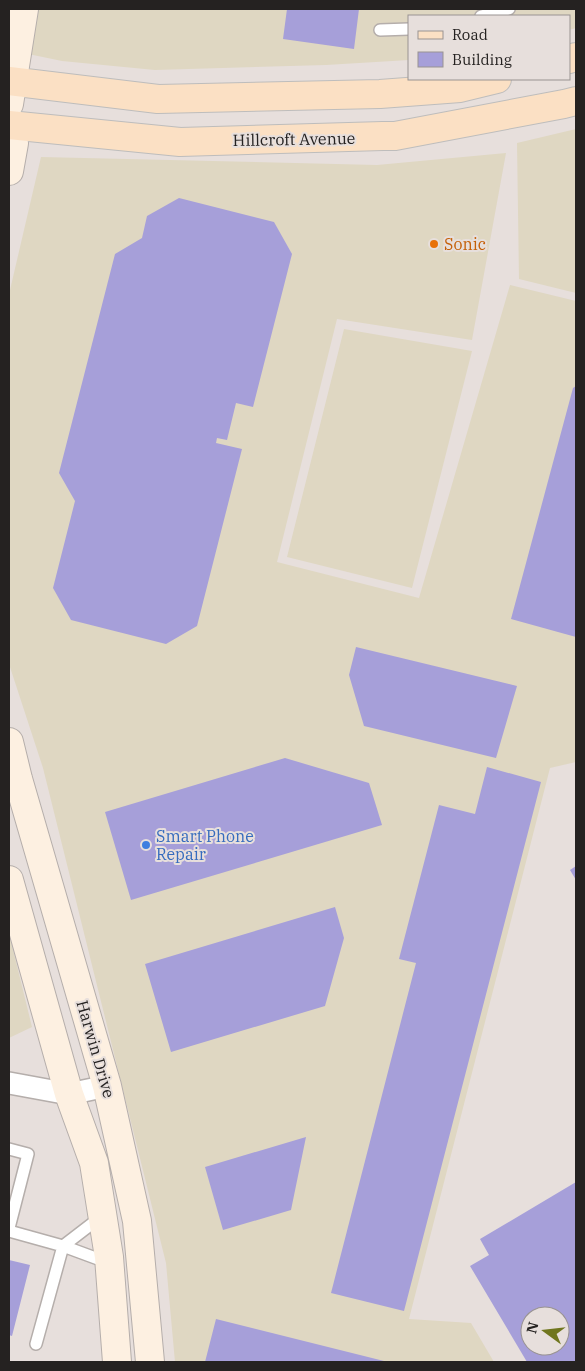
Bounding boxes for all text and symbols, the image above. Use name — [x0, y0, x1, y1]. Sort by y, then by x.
legend — [408, 15, 570, 80]
text: Road — [452, 25, 488, 44]
text: Building — [452, 50, 512, 69]
street label: Hillcroft Avenue — [233, 128, 355, 150]
place label: Sonic — [444, 234, 486, 254]
marker: Sonic — [428, 238, 440, 250]
place label: Smart Phone Repair — [156, 826, 254, 864]
marker: Smart Phone Repair — [140, 839, 152, 851]
street label: Harwin Drive — [73, 998, 119, 1100]
north arrow — [520, 1306, 570, 1356]
text: N — [522, 1320, 543, 1335]

